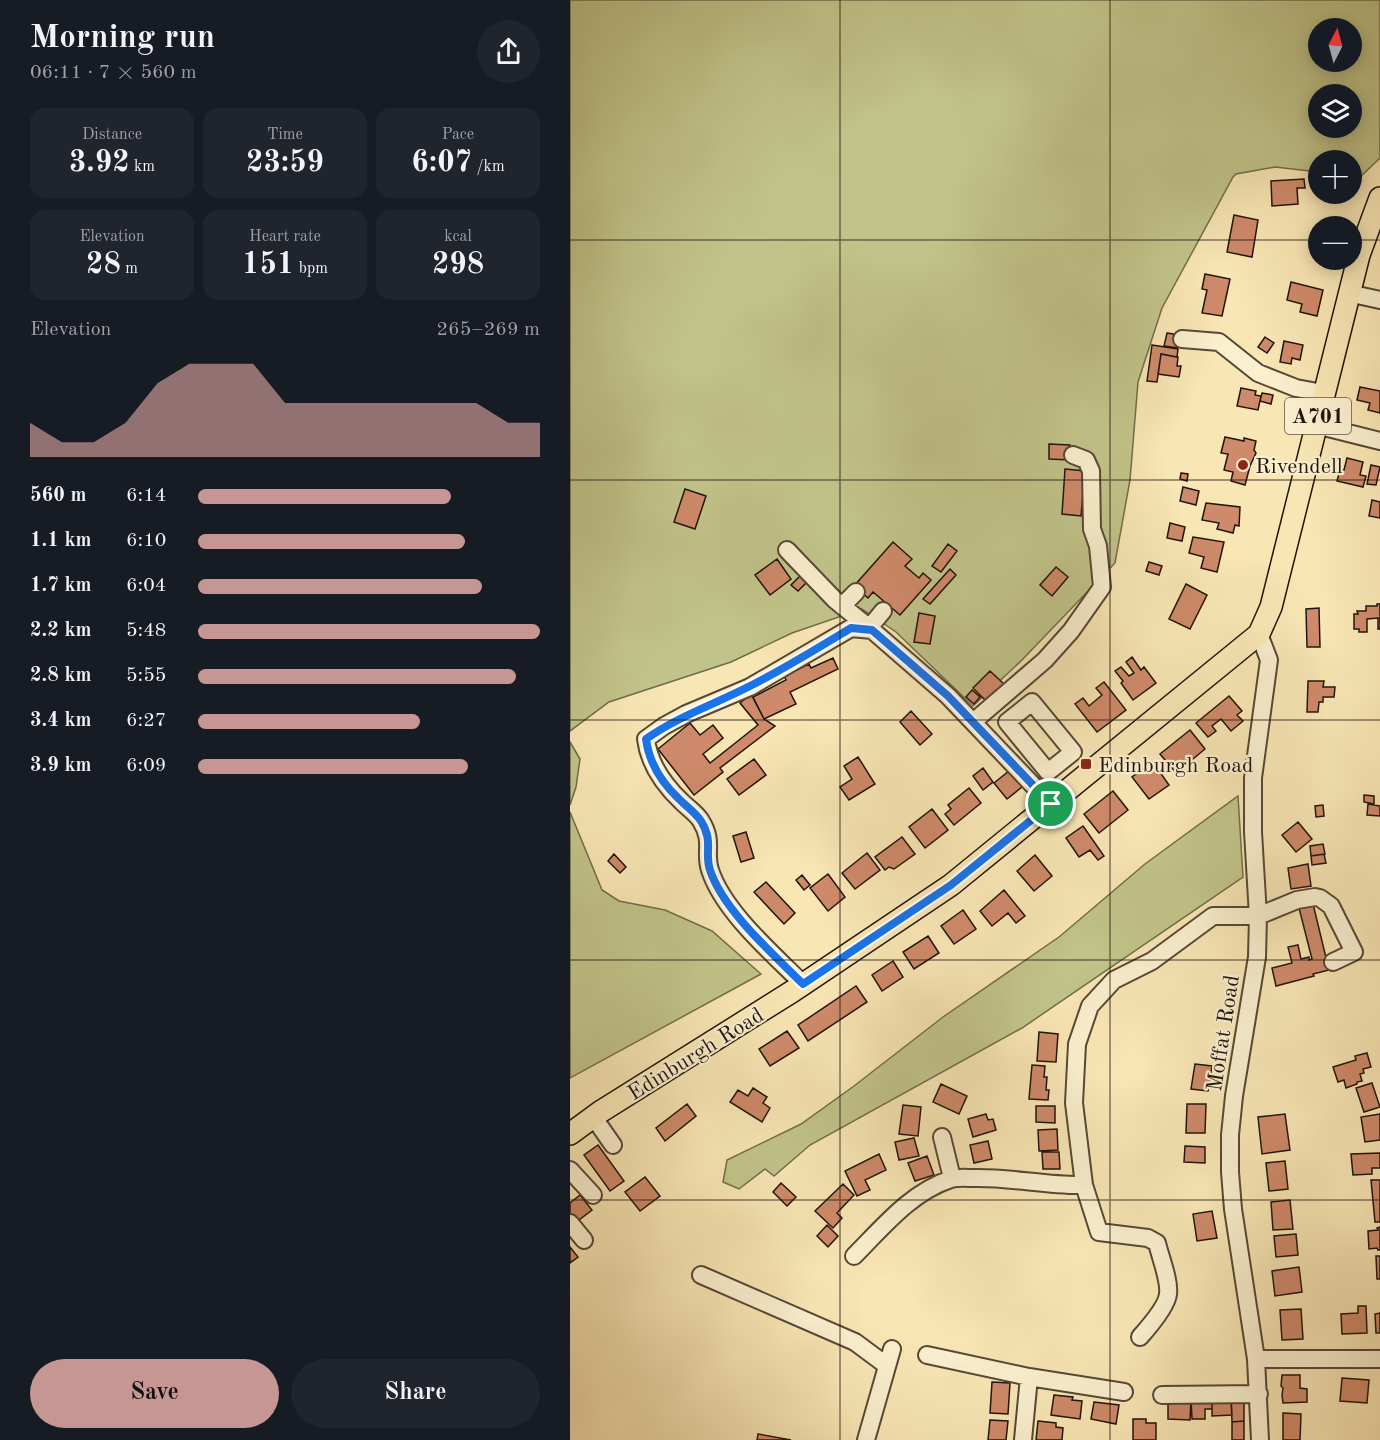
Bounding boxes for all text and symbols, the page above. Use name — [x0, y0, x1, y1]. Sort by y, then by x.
north arrow — [1308, 18, 1362, 72]
map controls — [1308, 18, 1362, 270]
button: share — [477, 20, 540, 83]
text: Morning run — [30, 22, 215, 55]
text: 06:11 · 7 × 560 m — [30, 63, 197, 83]
button: layers — [1308, 84, 1362, 138]
text: Distance — [82, 127, 142, 143]
text: Time — [267, 127, 303, 143]
text: Pace — [442, 127, 474, 143]
text: 3.92 — [69, 148, 130, 178]
text: 23:59 — [246, 148, 324, 178]
text: 6:07 — [411, 148, 472, 178]
button: + — [1308, 150, 1362, 204]
text: km — [130, 159, 155, 175]
text: /km — [472, 159, 505, 175]
button: − — [1308, 216, 1362, 270]
text: Elevation — [79, 229, 145, 245]
text: Heart rate — [249, 229, 321, 245]
text: kcal — [444, 229, 472, 245]
text: 28 — [86, 250, 121, 280]
text: 151 — [242, 250, 294, 280]
text: 298 — [432, 250, 484, 280]
text: m — [121, 261, 138, 277]
text: bpm — [294, 261, 328, 277]
text: Elevation — [30, 320, 111, 340]
text: 265–269 m — [437, 320, 540, 340]
road number: A701 — [1285, 398, 1351, 434]
place label: Rivendell — [1255, 456, 1343, 478]
marker: Rivendell — [1236, 458, 1250, 472]
text: 560 m — [30, 486, 86, 506]
text: 6:14 — [126, 486, 166, 506]
text: 1.1 km — [30, 531, 92, 551]
text: 6:10 — [126, 531, 166, 551]
text: 1.7 km — [30, 576, 92, 596]
text: 6:04 — [126, 576, 166, 596]
text: 2.2 km — [30, 621, 92, 641]
text: 5:48 — [126, 621, 166, 641]
text: 2.8 km — [30, 666, 92, 686]
text: 5:55 — [126, 666, 166, 686]
text: 3.4 km — [30, 711, 92, 731]
text: 6:27 — [126, 711, 166, 731]
place label: Edinburgh Road — [1098, 755, 1254, 777]
text: 3.9 km — [30, 756, 92, 776]
text: 6:09 — [126, 756, 166, 776]
marker: Edinburgh Road — [1079, 757, 1093, 771]
pin — [1025, 778, 1076, 829]
icon: arrive — [1034, 787, 1067, 820]
street label: Moffat Road — [1204, 974, 1244, 1093]
street label: Edinburgh Road — [624, 1004, 768, 1105]
button: Save — [30, 1359, 279, 1428]
button: Share — [291, 1359, 540, 1428]

